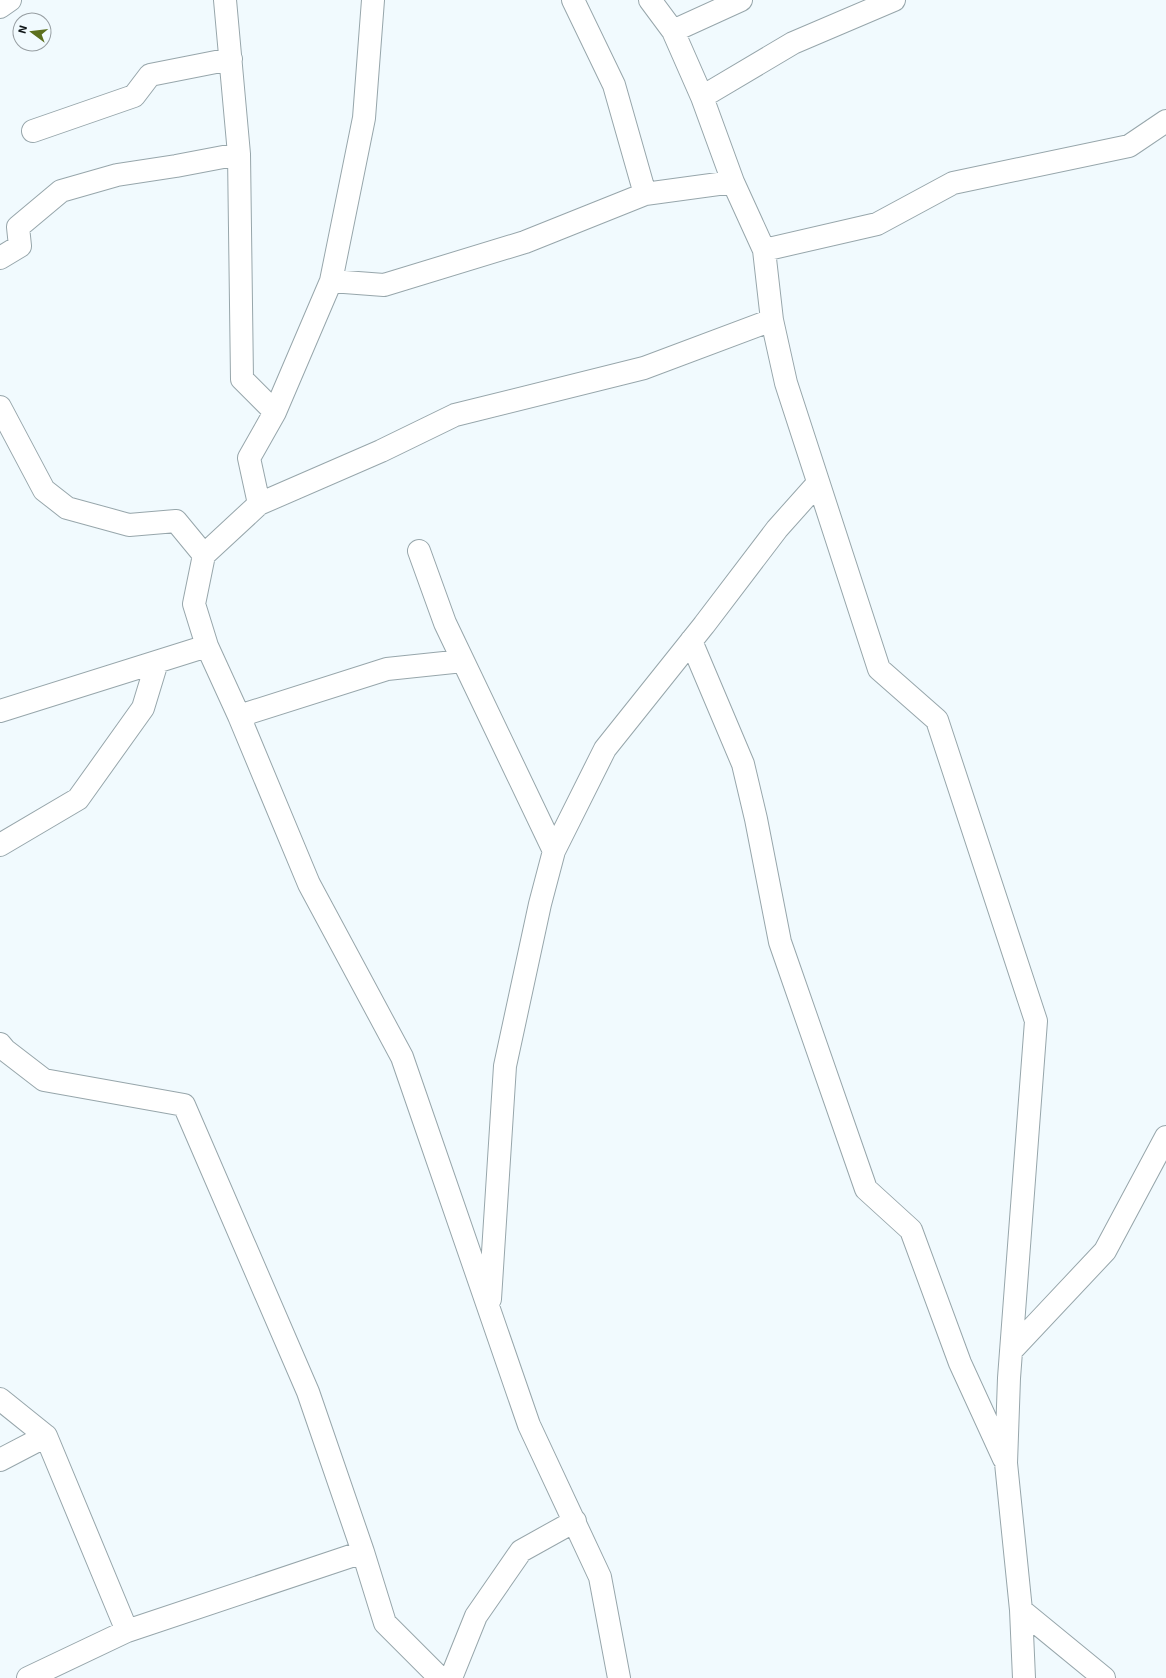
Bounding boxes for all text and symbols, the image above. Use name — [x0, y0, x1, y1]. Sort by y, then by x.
north arrow — [12, 12, 52, 52]
text: N — [15, 24, 29, 35]

